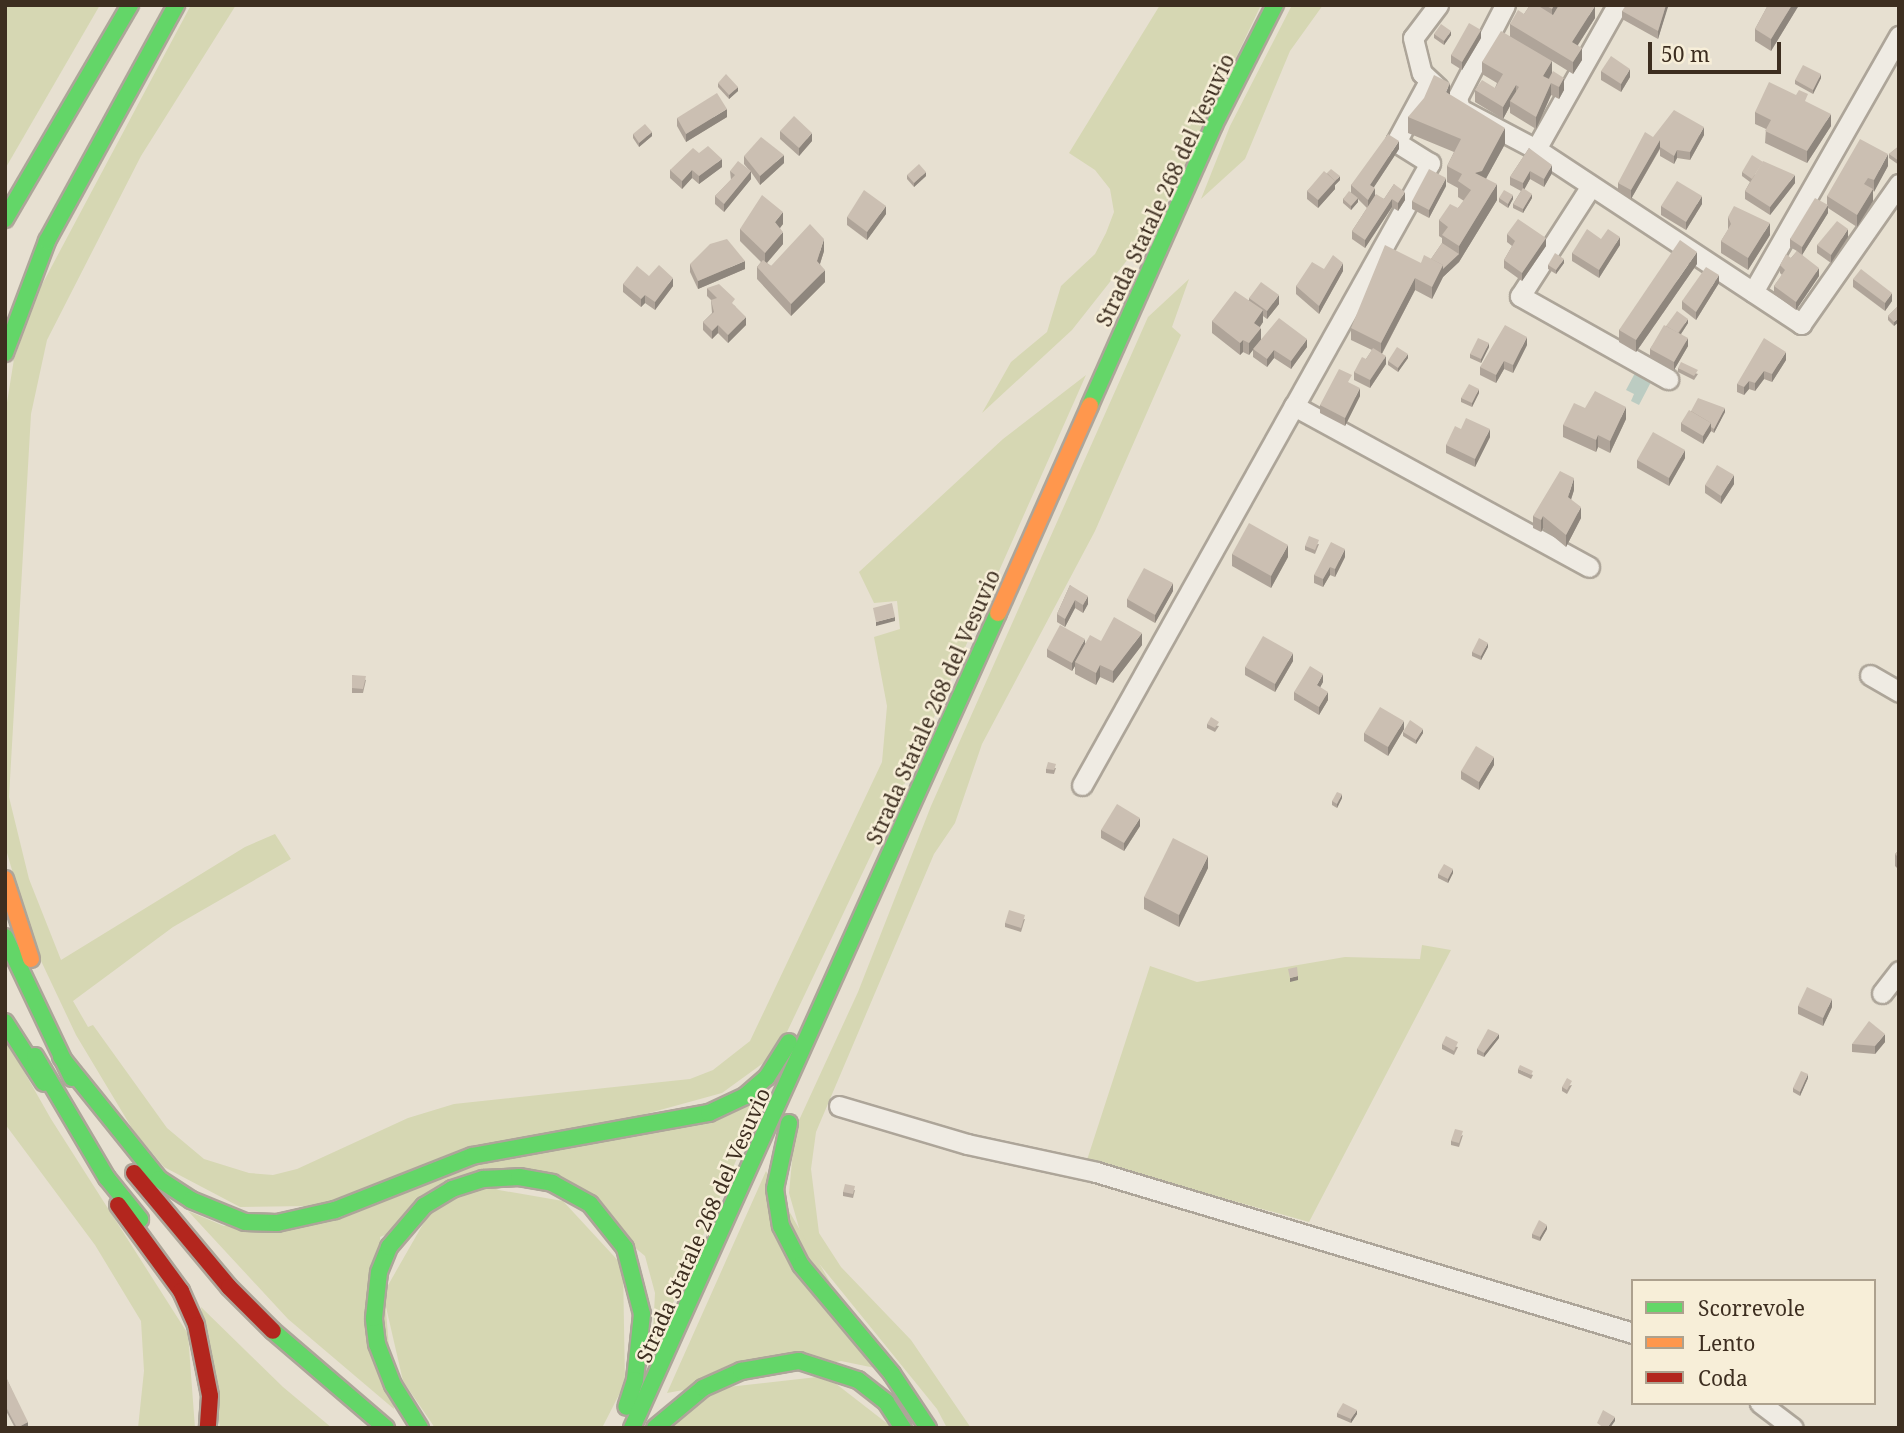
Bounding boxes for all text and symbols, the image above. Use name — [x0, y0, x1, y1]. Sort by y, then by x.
scale bar — [1652, 28, 1785, 72]
text: 50 m — [1661, 40, 1710, 68]
street label: Strada Statale 268 del Vesuvio — [1091, 50, 1239, 330]
street label: Strada Statale 268 del Vesuvio — [861, 566, 1005, 848]
street label: Strada Statale 268 del Vesuvio — [631, 1084, 775, 1366]
legend — [1631, 1279, 1876, 1405]
text: Scorrevole — [1698, 1294, 1805, 1322]
text: Lento — [1698, 1329, 1755, 1357]
text: Coda — [1698, 1364, 1748, 1392]

